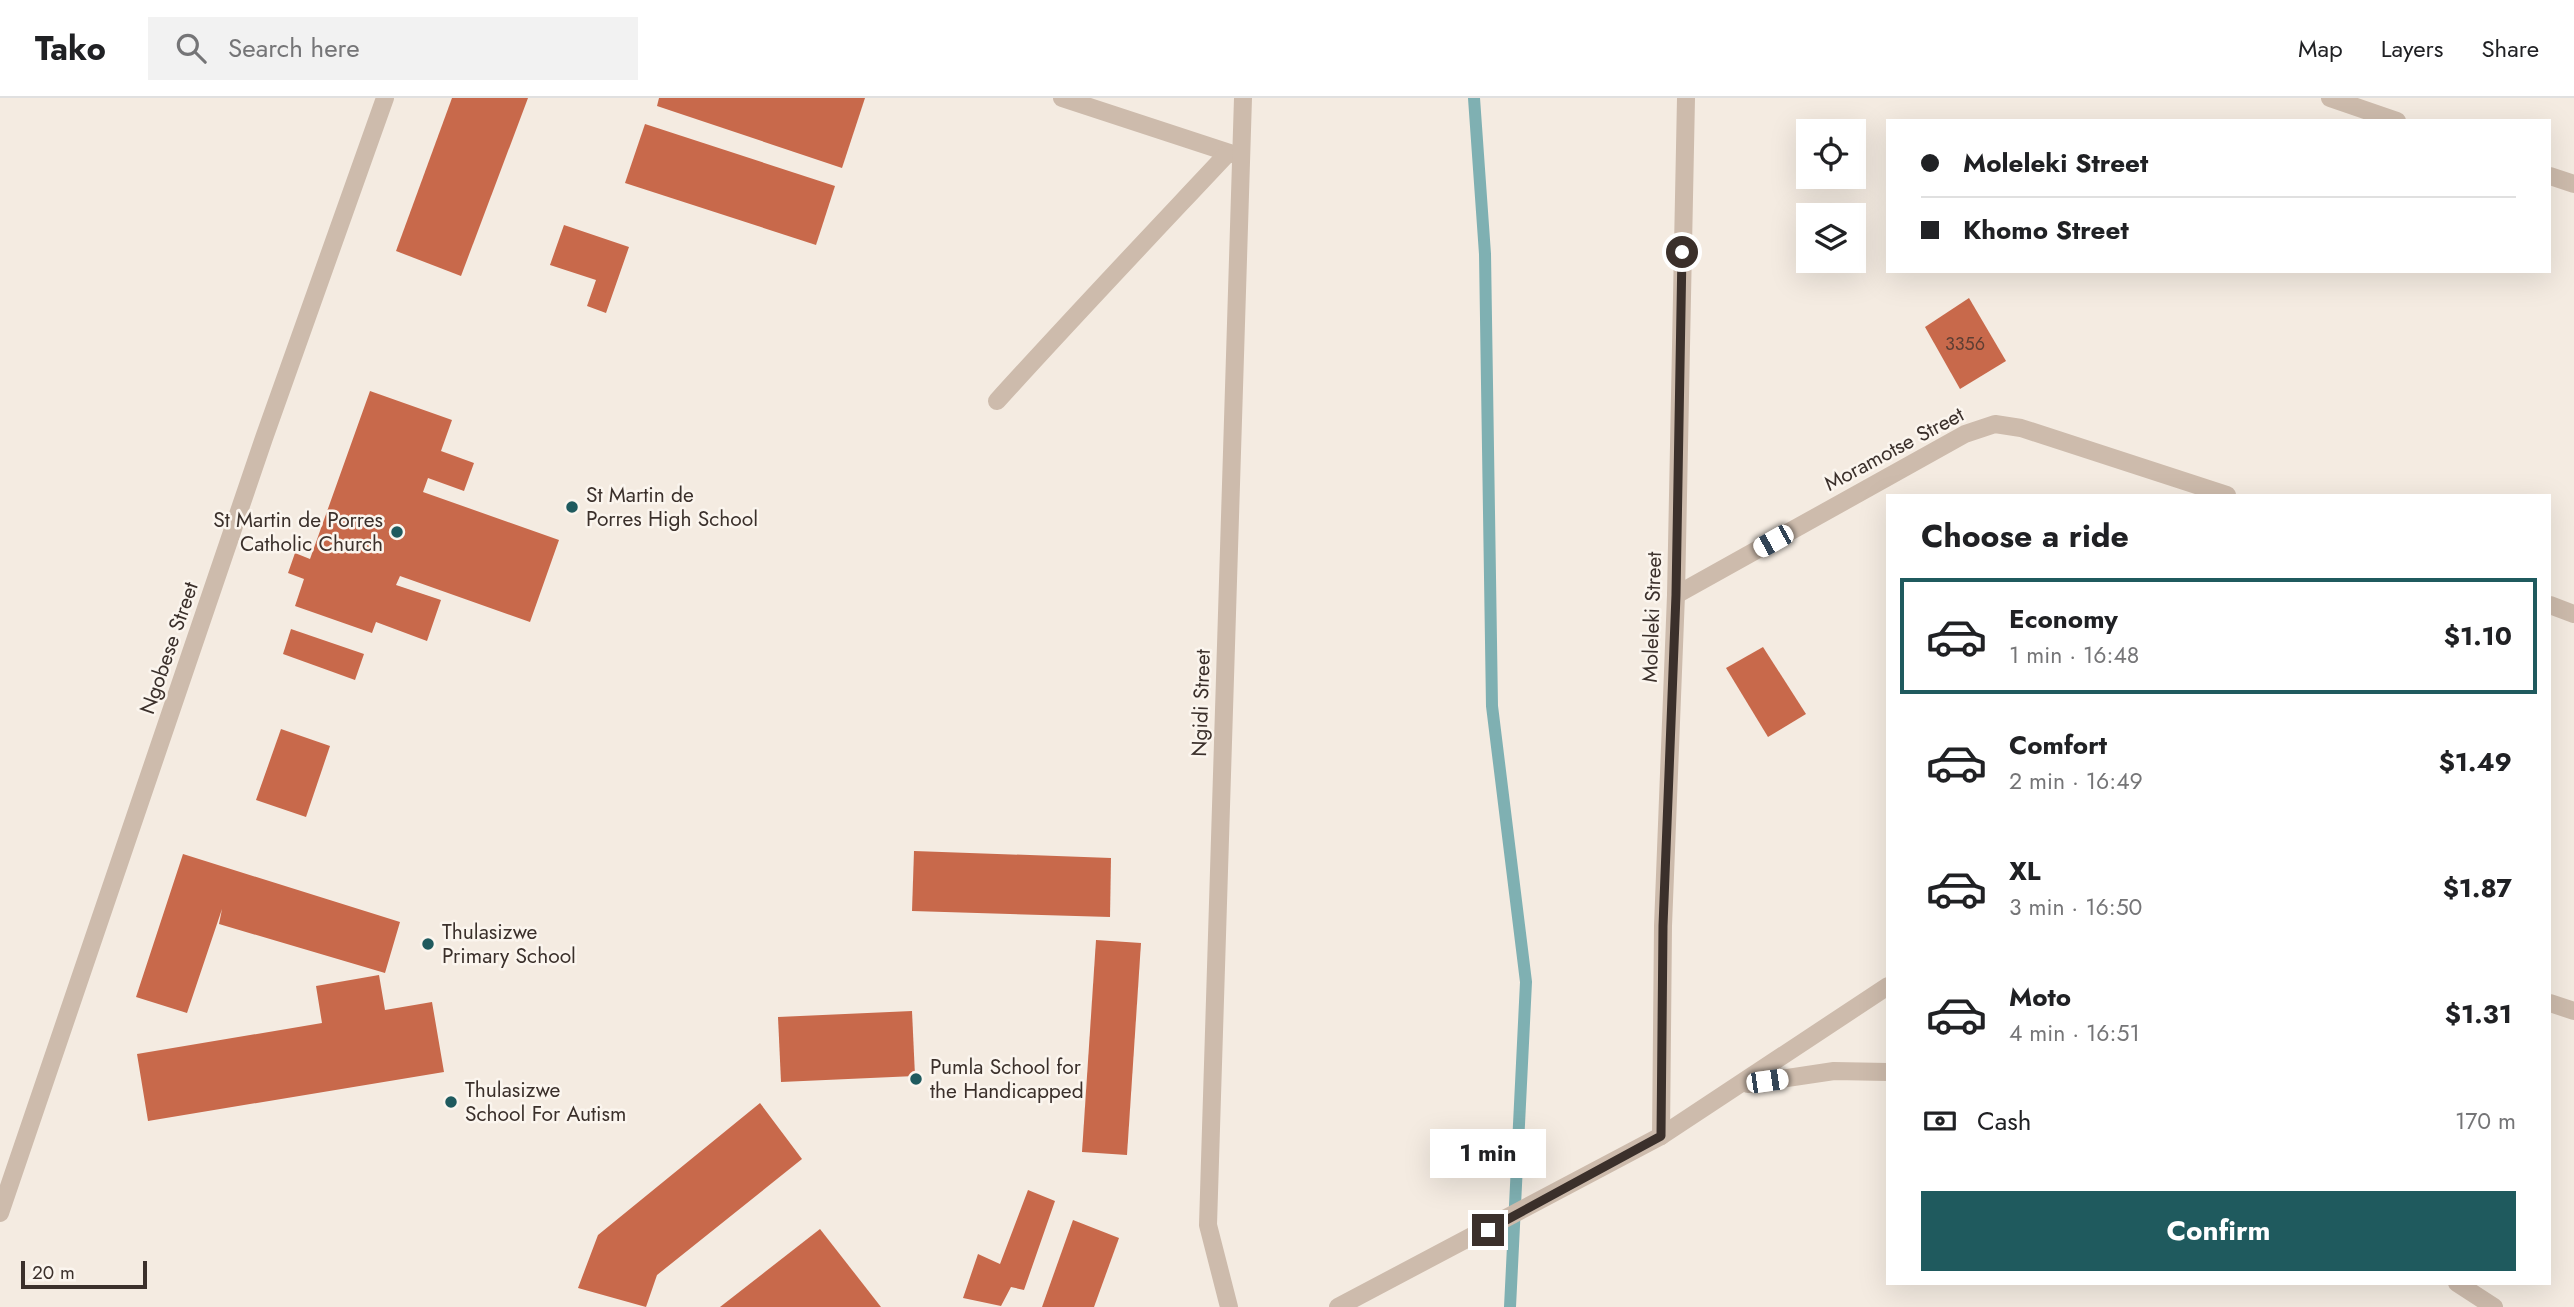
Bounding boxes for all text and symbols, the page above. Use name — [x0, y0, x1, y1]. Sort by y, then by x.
search box — [148, 17, 638, 80]
text: Tako — [35, 25, 106, 72]
icon: search — [172, 29, 210, 67]
text: Search here — [228, 29, 360, 67]
text: Map — [2298, 31, 2343, 66]
text: Layers — [2381, 31, 2443, 66]
text: Share — [2481, 31, 2539, 66]
map controls — [1796, 119, 1866, 273]
button: locate — [1796, 119, 1866, 189]
text: Moleleki Street — [1963, 144, 2148, 182]
button: layers — [1796, 203, 1866, 273]
text: Khomo Street — [1963, 211, 2129, 249]
route start — [1666, 236, 1698, 268]
house number: 3356 — [1945, 331, 1985, 357]
street label: Moramotse Street — [1819, 400, 1969, 498]
place label: St Martin de Porres High School — [586, 480, 758, 534]
marker: St Martin de Porres High School — [564, 499, 580, 515]
place label: St Martin de Porres Catholic Church — [213, 505, 383, 559]
text: Choose a ride — [1921, 513, 2129, 559]
car — [1750, 522, 1797, 560]
marker: St Martin de Porres Catholic Church — [389, 524, 405, 540]
street label: Moleleki Street — [1635, 551, 1669, 683]
street label: Ngobese Street — [132, 578, 206, 718]
text: Economy — [2009, 600, 2118, 638]
icon: car — [1925, 605, 1988, 668]
text: $1.10 — [2444, 617, 2512, 655]
text: 1 min · 16:48 — [2009, 638, 2139, 672]
street label: Ngidi Street — [1184, 649, 1218, 757]
text: Comfort — [2009, 726, 2107, 764]
icon: car — [1925, 731, 1988, 794]
text: $1.49 — [2439, 743, 2512, 781]
text: 2 min · 16:49 — [2009, 764, 2143, 798]
text: XL — [2009, 852, 2041, 890]
icon: car — [1925, 857, 1988, 920]
text: $1.87 — [2443, 869, 2512, 907]
text: 3 min · 16:50 — [2009, 890, 2142, 924]
place label: Thulasizwe Primary School — [442, 917, 576, 971]
marker: Thulasizwe Primary School — [420, 936, 436, 952]
text: Moto — [2009, 978, 2071, 1016]
icon: car — [1925, 983, 1988, 1046]
text: $1.31 — [2445, 995, 2512, 1033]
text: 4 min · 16:51 — [2009, 1016, 2140, 1050]
place label: Pumla School for the Handicapped — [930, 1052, 1084, 1106]
car — [1745, 1068, 1790, 1094]
marker: Pumla School for the Handicapped — [908, 1071, 924, 1087]
place label: Thulasizwe School For Autism — [465, 1075, 626, 1129]
marker: Thulasizwe School For Autism — [443, 1094, 459, 1110]
icon: cash — [1921, 1102, 1959, 1140]
text: Cash — [1977, 1102, 2031, 1140]
text: 170 m — [2455, 1104, 2516, 1138]
callout: 1 min — [1430, 1128, 1546, 1178]
text: 1 min — [1459, 1136, 1517, 1170]
button: Confirm — [1921, 1191, 2516, 1271]
route end — [1472, 1214, 1504, 1246]
scale bar — [21, 1258, 147, 1290]
text: 20 m — [32, 1259, 75, 1286]

